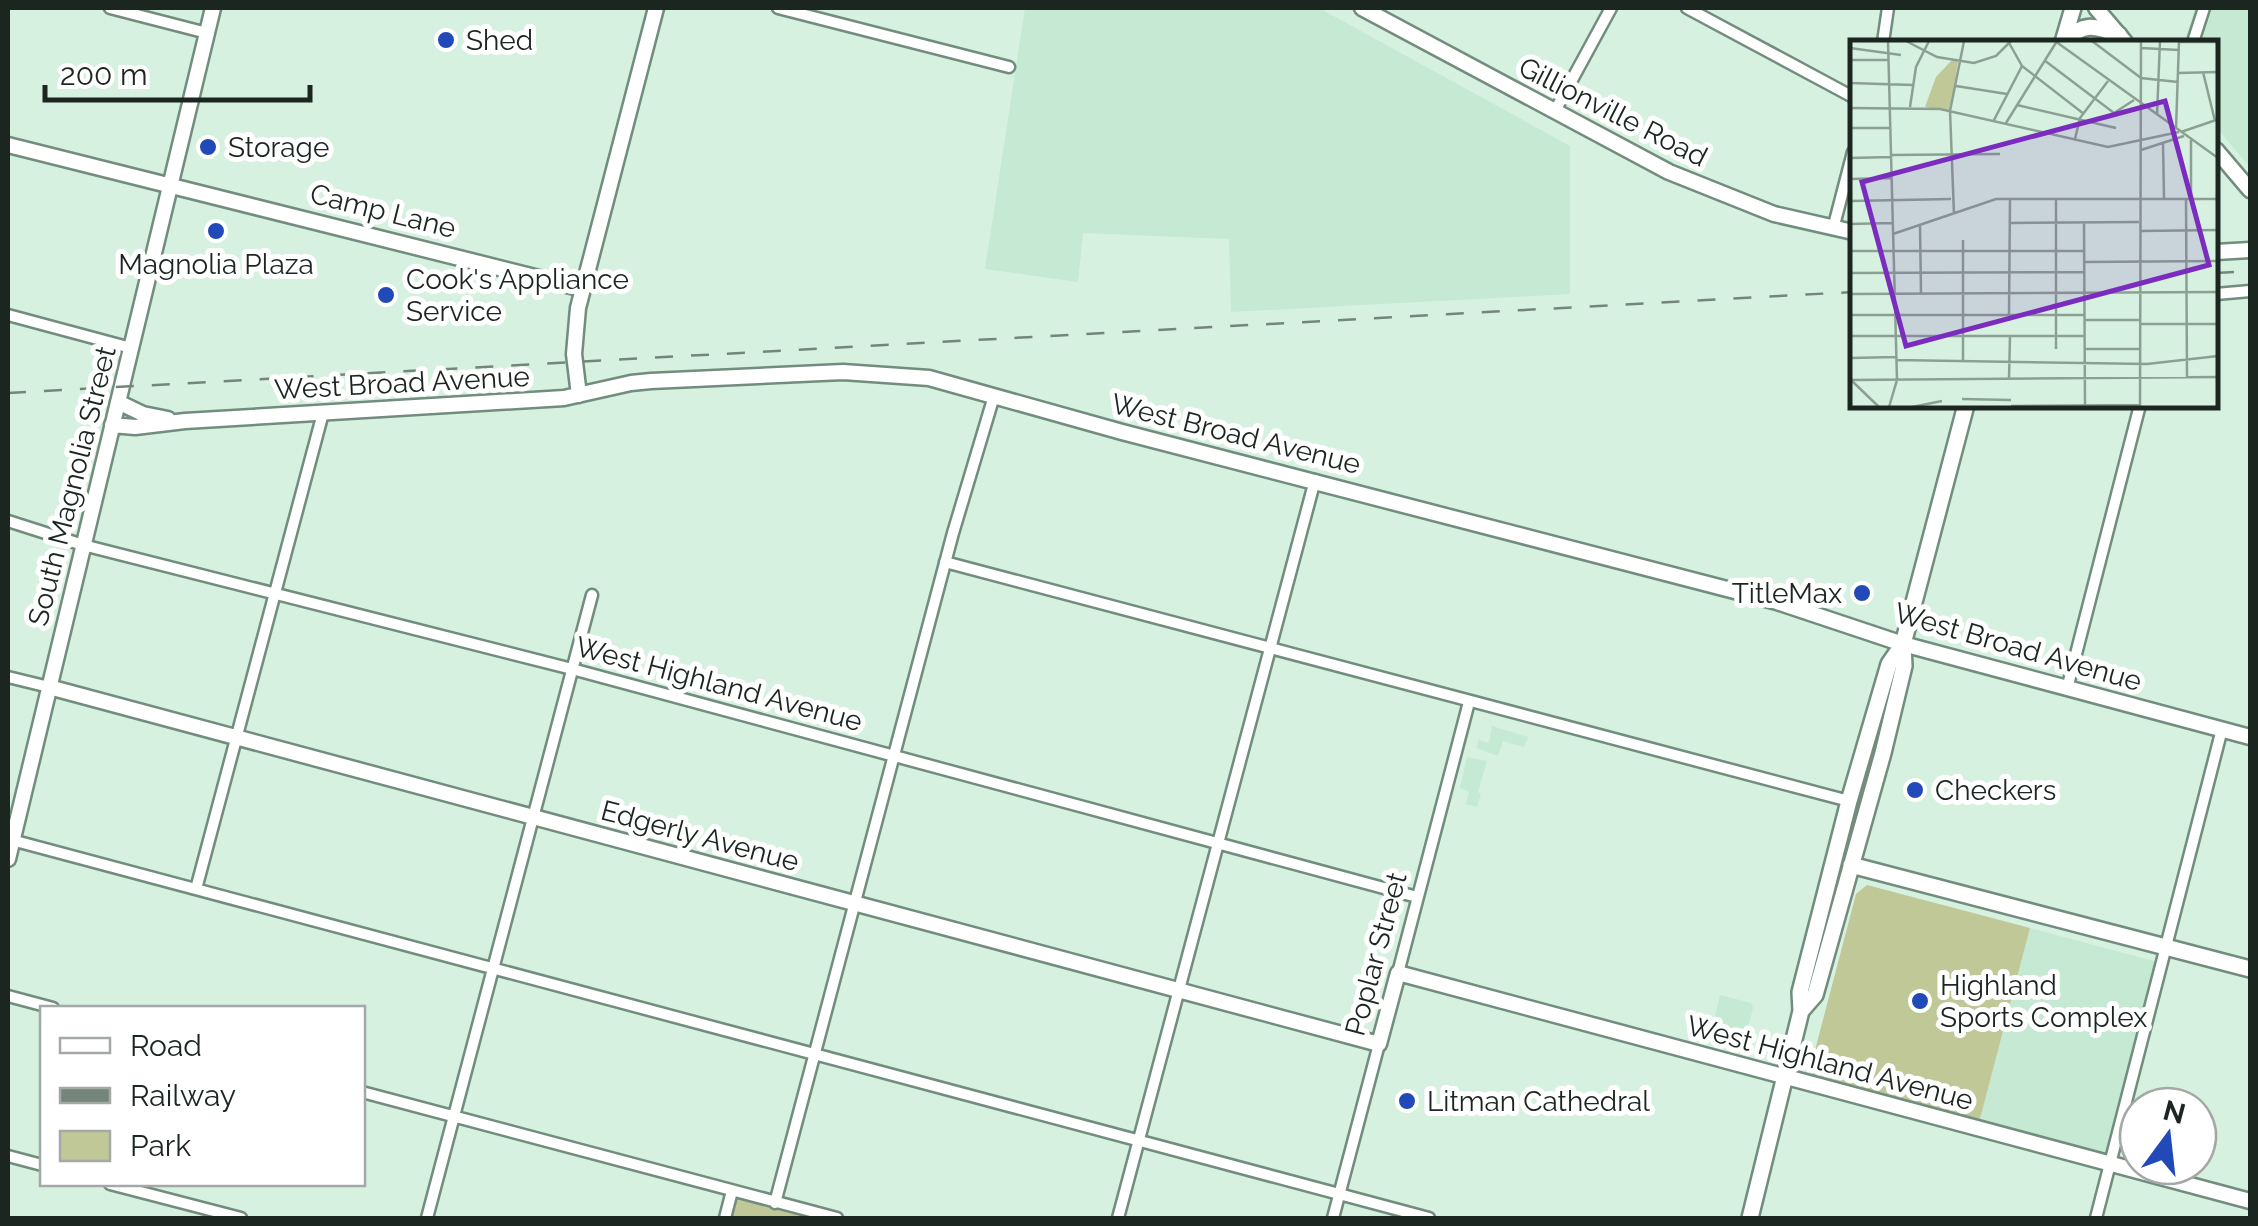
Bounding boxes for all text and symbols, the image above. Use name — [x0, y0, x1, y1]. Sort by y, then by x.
place label: Shed — [466, 24, 533, 57]
marker: Shed — [435, 29, 457, 51]
scale bar — [45, 40, 310, 102]
inset map — [1850, 40, 2218, 408]
street label: Gillionville Road — [1513, 50, 1713, 174]
text: 200 m — [60, 57, 148, 92]
place label: Storage — [228, 131, 329, 164]
marker: Storage — [197, 136, 219, 158]
street label: Camp Lane — [307, 177, 459, 245]
marker: Magnolia Plaza — [205, 220, 227, 242]
place label: Magnolia Plaza — [118, 248, 314, 281]
place label: Cook's Appliance Service — [406, 263, 629, 328]
marker: Cook's Appliance Service — [375, 284, 397, 306]
street label: South Magnolia Street — [21, 342, 123, 629]
street label: West Broad Avenue — [273, 360, 531, 406]
street label: West Broad Avenue — [1108, 387, 1364, 481]
place label: TitleMax — [1732, 577, 1842, 610]
marker: TitleMax — [1851, 582, 1873, 604]
street label: West Broad Avenue — [1891, 596, 2145, 698]
street label: West Highland Avenue — [572, 630, 866, 738]
place label: Checkers — [1935, 774, 2056, 807]
marker: Checkers — [1904, 779, 1926, 801]
street label: Edgerly Avenue — [597, 794, 803, 878]
street label: Poplar Street — [1338, 868, 1414, 1039]
place label: Highland Sports Complex — [1940, 969, 2147, 1034]
marker: Highland Sports Complex — [1909, 990, 1931, 1012]
legend — [40, 1006, 365, 1186]
street label: West Highland Avenue — [1683, 1009, 1977, 1117]
text: Road — [130, 1028, 202, 1063]
text: Railway — [130, 1078, 236, 1113]
place label: Litman Cathedral — [1427, 1085, 1650, 1118]
north arrow — [2118, 1086, 2218, 1186]
marker: Litman Cathedral — [1396, 1090, 1418, 1112]
text: N — [2160, 1094, 2189, 1131]
text: Park — [130, 1128, 191, 1163]

